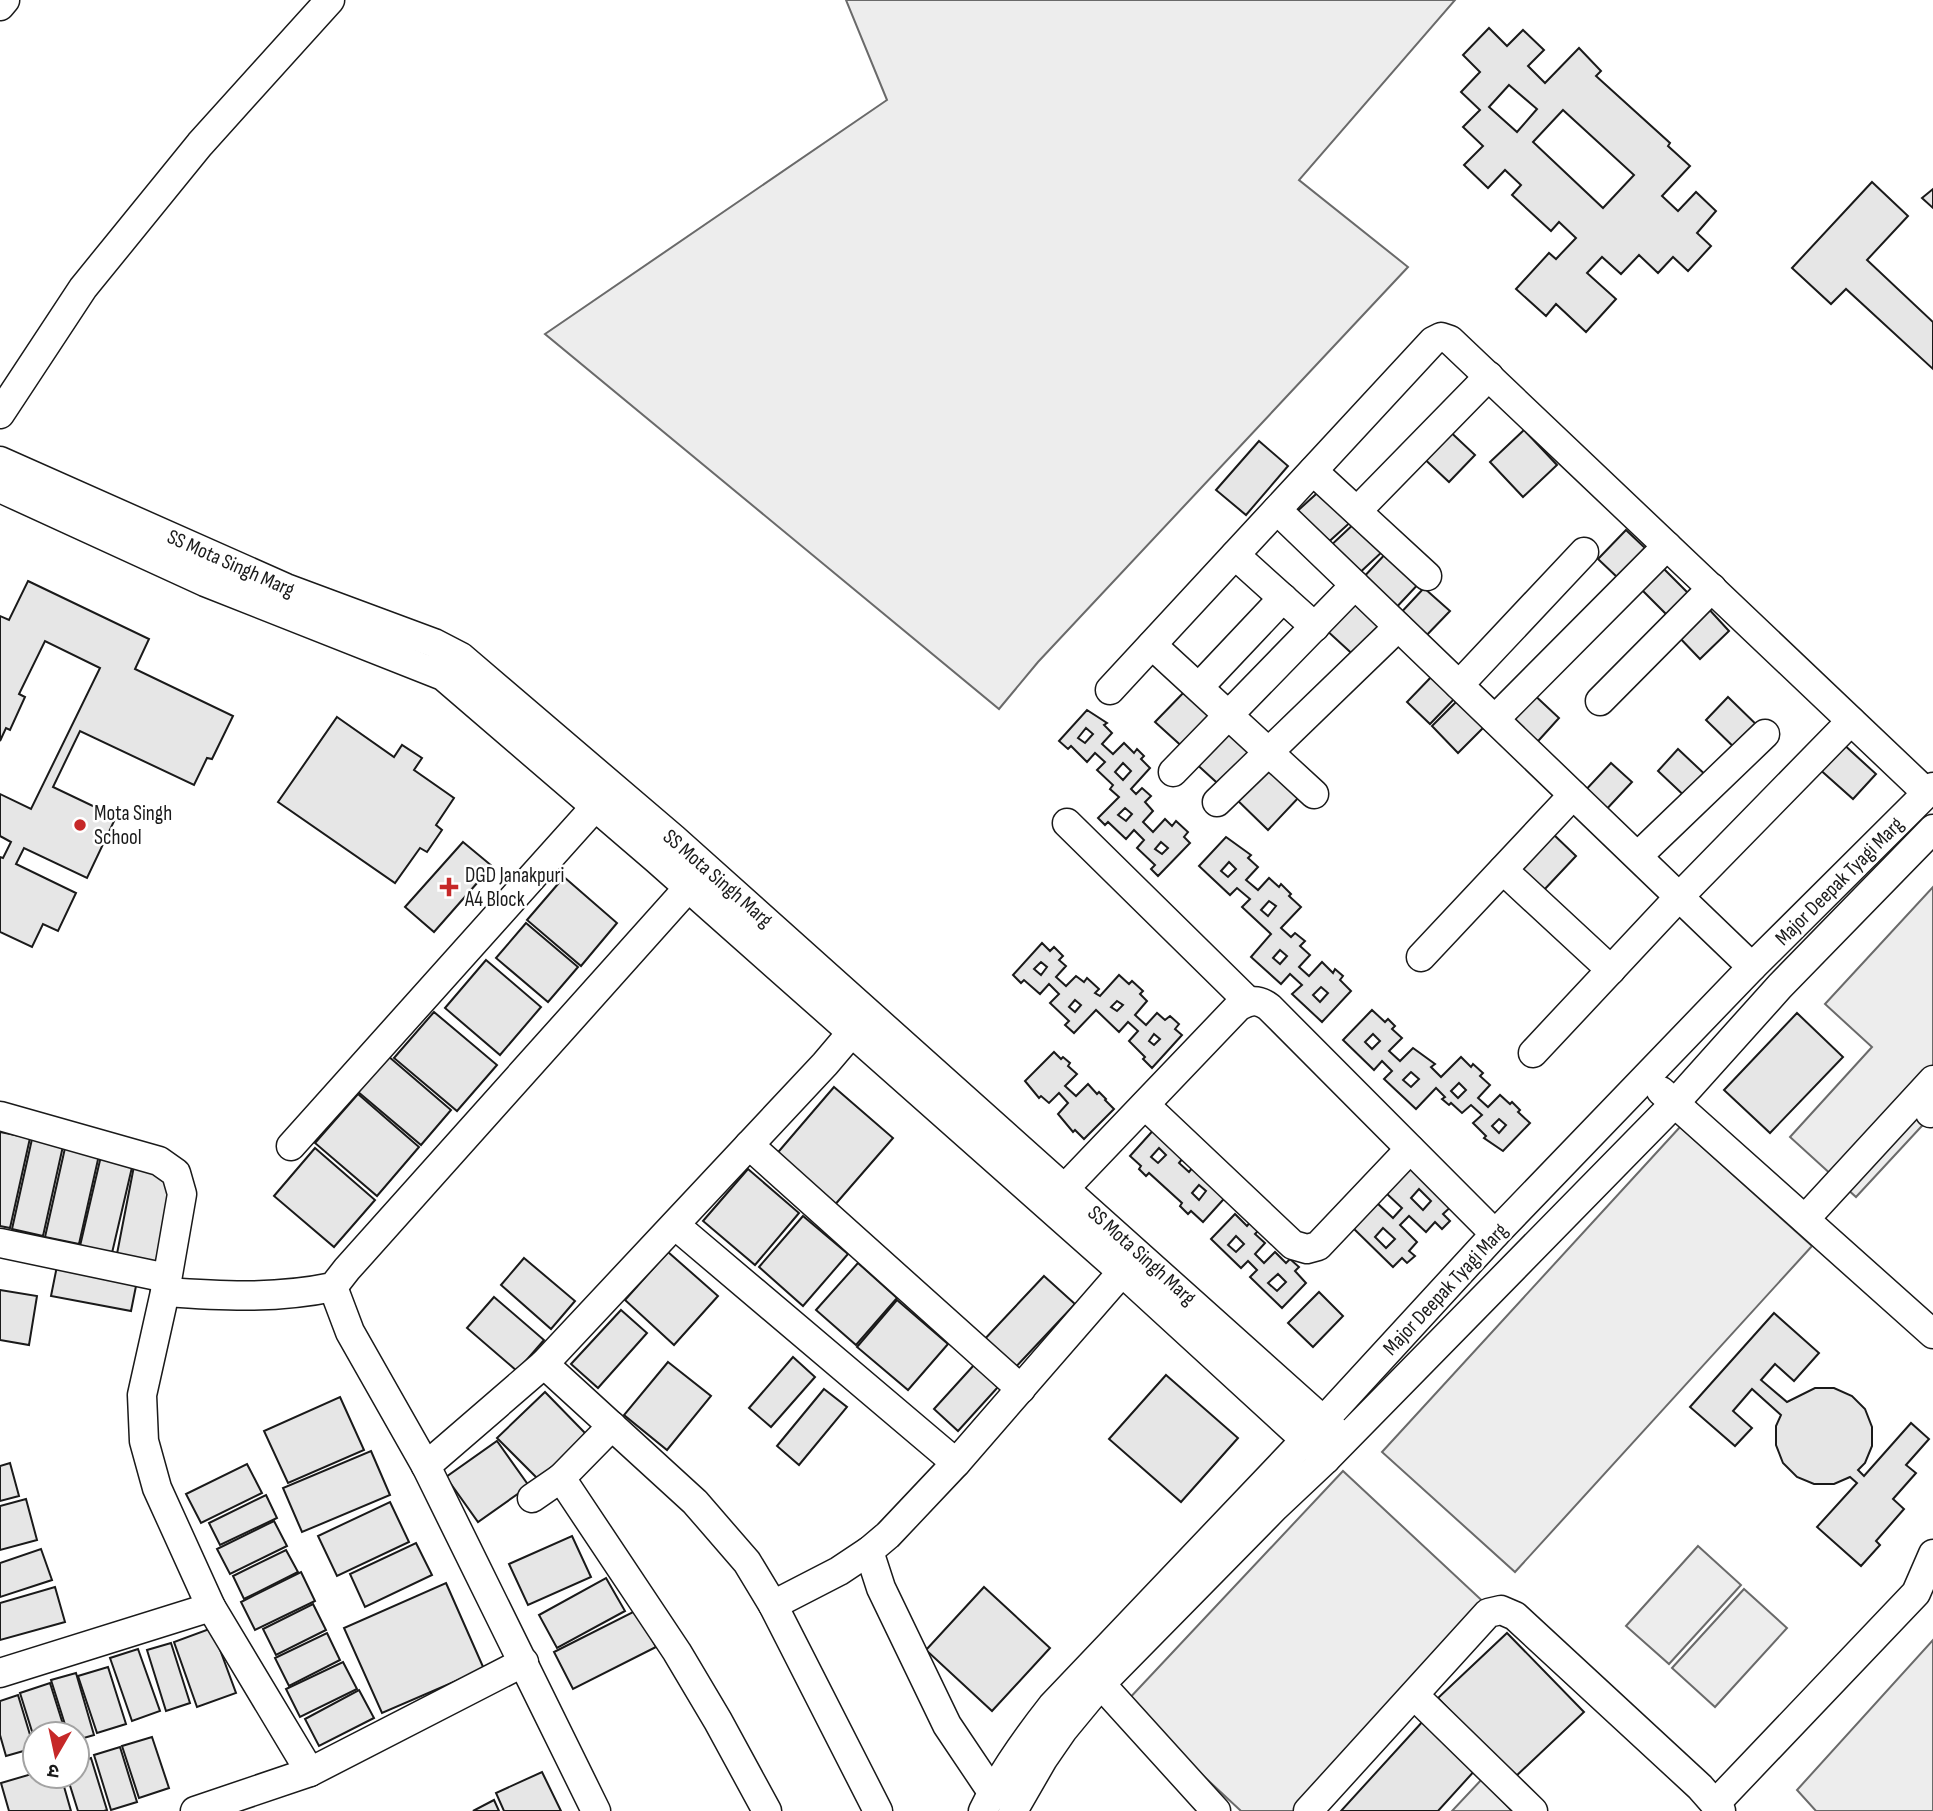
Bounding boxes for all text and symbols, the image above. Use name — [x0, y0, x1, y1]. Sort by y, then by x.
street label: SS Mota Singh Marg — [163, 524, 298, 603]
place label: Mota Singh School — [94, 801, 172, 850]
street label: Major Deepak Tyagi Marg — [1770, 812, 1909, 951]
marker: Mota Singh School — [72, 817, 88, 833]
street label: SS Mota Singh Marg — [658, 824, 778, 933]
place label: DGD Janakpuri A4 Block — [464, 863, 564, 912]
marker: DGD Janakpuri A4 Block — [439, 877, 459, 897]
street label: SS Mota Singh Marg — [1082, 1200, 1201, 1310]
street label: Major Deepak Tyagi Marg — [1378, 1218, 1513, 1361]
north arrow — [21, 1720, 91, 1790]
text: उ — [45, 1758, 61, 1783]

